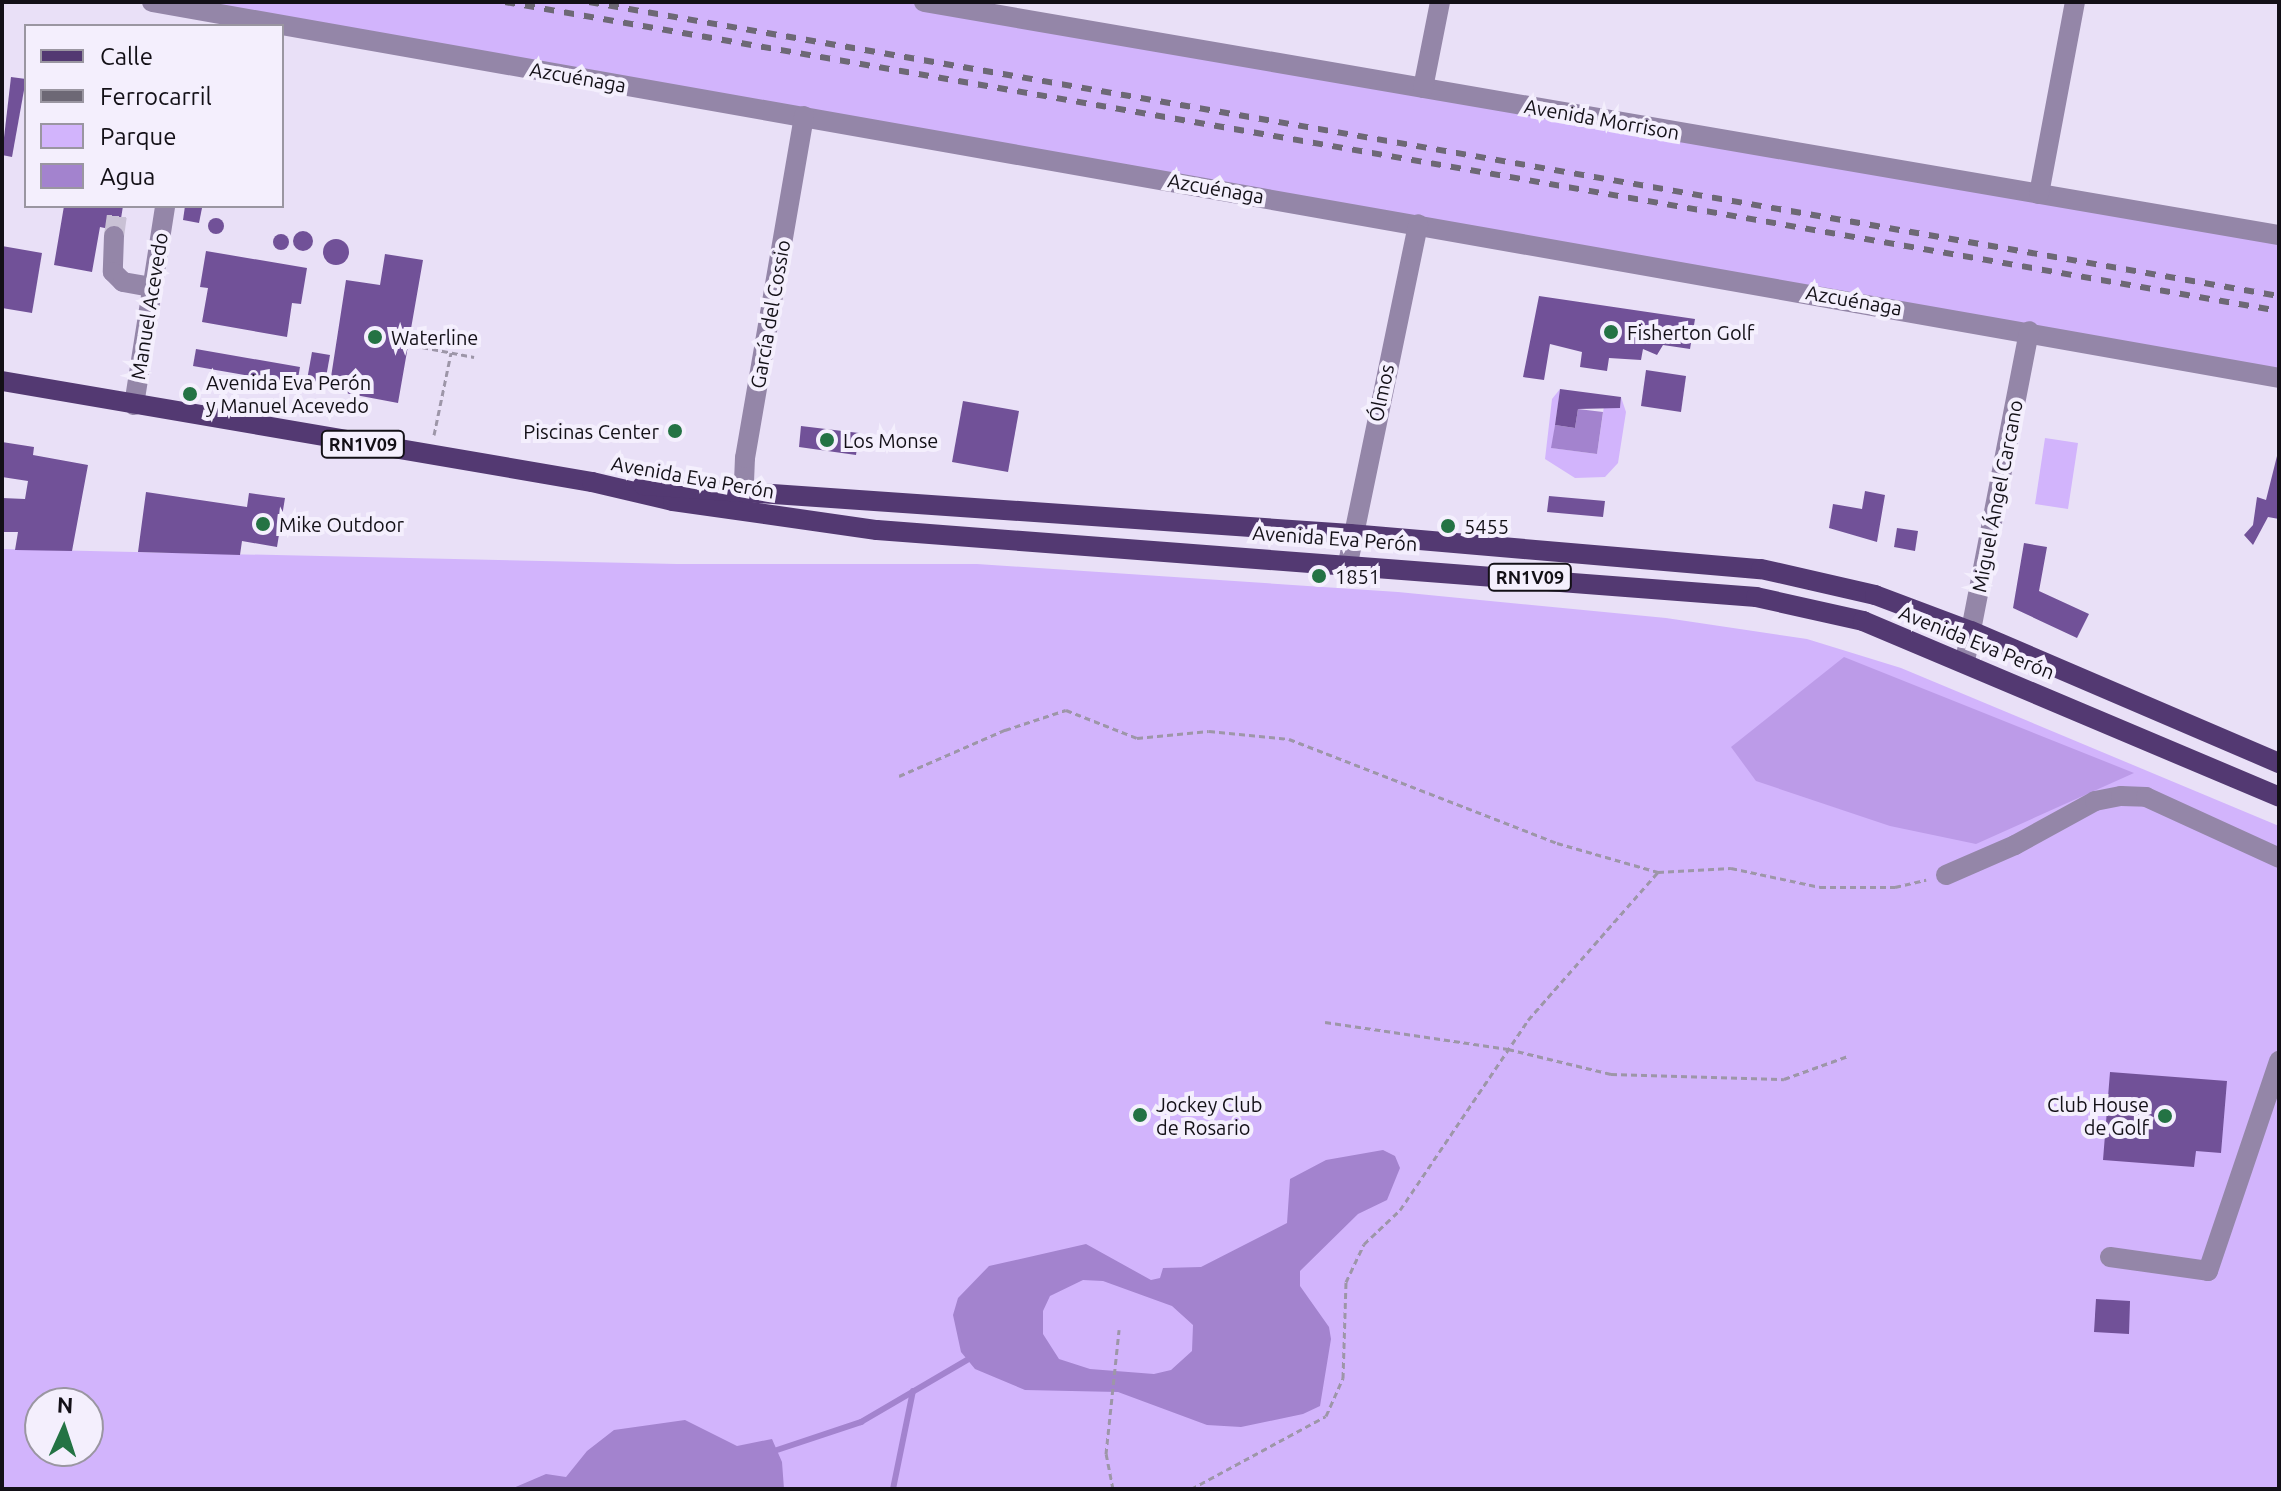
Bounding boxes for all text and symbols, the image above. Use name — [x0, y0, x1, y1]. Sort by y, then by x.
legend — [24, 24, 284, 208]
text: Calle — [100, 43, 153, 70]
street label: Azcuénaga — [528, 57, 628, 97]
text: Ferrocarril — [100, 83, 212, 110]
street label: Avenida Morrison — [1522, 94, 1682, 144]
text: Parque — [100, 123, 177, 150]
text: Agua — [100, 163, 155, 190]
street label: Azcuénaga — [1166, 168, 1266, 208]
street label: Manuel Acevedo — [126, 231, 172, 381]
street label: García del Cossio — [745, 238, 795, 390]
street label: Azcuénaga — [1804, 280, 1904, 320]
place label: Fisherton Golf — [1627, 320, 1754, 344]
marker: Fisherton Golf — [1602, 323, 1620, 341]
place label: Waterline — [391, 325, 478, 349]
marker: Waterline — [366, 328, 384, 346]
street label: Ólmos — [1363, 362, 1399, 424]
place label: Avenida Eva Perón y Manuel Acevedo — [206, 370, 371, 417]
marker: Avenida Eva Perón y Manuel Acevedo — [181, 385, 199, 403]
street label: Miguel Ángel Carcano — [1967, 398, 2027, 594]
place label: Piscinas Center — [523, 419, 659, 443]
marker: Piscinas Center — [666, 422, 684, 440]
place label: Los Monse — [843, 428, 938, 452]
road number: RN1V09 — [319, 430, 407, 458]
marker: Los Monse — [818, 431, 836, 449]
street label: Avenida Eva Perón — [610, 451, 776, 503]
place label: Mike Outdoor — [279, 512, 404, 536]
place label: 5455 — [1464, 514, 1509, 538]
marker: Mike Outdoor — [254, 515, 272, 533]
marker: 5455 — [1439, 517, 1457, 535]
street label: Avenida Eva Perón — [1252, 520, 1418, 556]
road number: RN1V09 — [1486, 563, 1574, 591]
place label: 1851 — [1335, 564, 1380, 588]
marker: 1851 — [1310, 567, 1328, 585]
street label: Avenida Eva Perón — [1896, 600, 2058, 684]
place label: Jockey Club de Rosario — [1156, 1092, 1262, 1139]
place label: Club House de Golf — [2047, 1092, 2149, 1139]
marker: Jockey Club de Rosario — [1131, 1106, 1149, 1124]
marker: Club House de Golf — [2156, 1107, 2174, 1125]
north arrow — [24, 1387, 104, 1467]
text: N — [56, 1392, 74, 1417]

